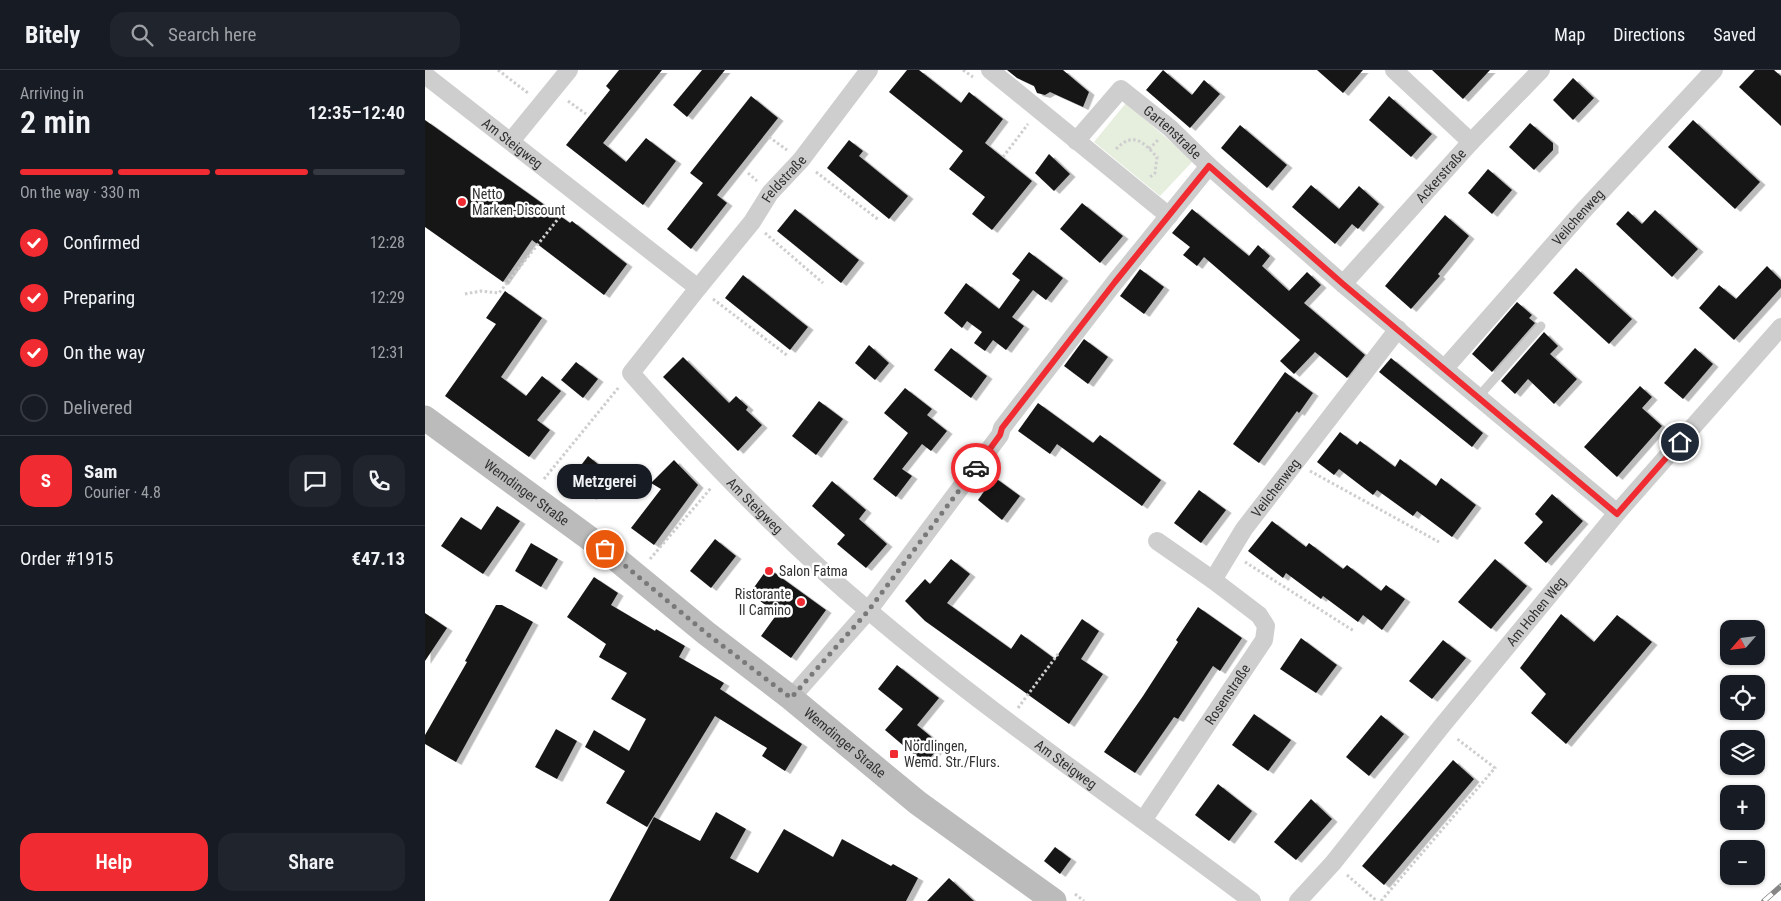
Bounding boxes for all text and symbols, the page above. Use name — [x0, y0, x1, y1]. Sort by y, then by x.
search box — [110, 12, 460, 57]
text: Bitely — [25, 21, 80, 49]
icon: search — [128, 21, 156, 49]
text: Search here — [168, 23, 256, 46]
text: Map — [1554, 24, 1585, 45]
text: Directions — [1613, 24, 1685, 45]
text: Saved — [1713, 24, 1756, 45]
text: Arriving in — [20, 84, 84, 103]
text: 12:35–12:40 — [308, 101, 405, 124]
street label: Gartenstraße — [1140, 102, 1205, 162]
text: 2 min — [20, 103, 91, 141]
street label: Am Steigweg — [479, 115, 546, 172]
street label: Ackerstraße — [1412, 145, 1469, 206]
street label: Feldstraße — [758, 152, 810, 205]
text: On the way · 330 m — [20, 183, 140, 202]
place label: Netto Marken-Discount — [472, 186, 565, 218]
street label: Veilchenweg — [1549, 186, 1607, 248]
marker: Netto Marken-Discount — [456, 196, 468, 208]
icon: check — [20, 229, 48, 257]
text: Confirmed — [63, 231, 140, 254]
text: 12:28 — [370, 233, 405, 252]
icon: check — [20, 284, 48, 312]
text: Preparing — [63, 286, 135, 309]
text: 12:29 — [370, 288, 405, 307]
icon: check — [20, 339, 48, 367]
text: On the way — [63, 341, 145, 364]
text: 12:31 — [370, 343, 405, 362]
text: Delivered — [63, 396, 132, 419]
pin — [1659, 421, 1701, 463]
icon: home — [1666, 428, 1694, 456]
courier — [951, 443, 1001, 493]
icon: car — [962, 454, 990, 482]
button: chat — [289, 455, 341, 507]
button: phone — [353, 455, 405, 507]
street label: Veilchenweg — [1248, 455, 1303, 520]
street label: Wemdinger Straße — [481, 456, 573, 529]
text: Sam — [84, 460, 117, 483]
callout: Metzgerei — [557, 464, 653, 499]
text: S — [41, 469, 51, 492]
text: Metzgerei — [573, 472, 636, 491]
street label: Am Steigweg — [724, 474, 786, 537]
text: Courier · 4.8 — [84, 483, 161, 502]
pin — [584, 528, 626, 570]
icon: bag — [591, 535, 619, 563]
text: Order #1915 — [20, 547, 113, 570]
text: €47.13 — [351, 547, 405, 570]
place label: Salon Fatma — [779, 563, 848, 579]
marker: Salon Fatma — [763, 565, 775, 577]
street label: Am Hohen Weg — [1503, 574, 1569, 649]
place label: Ristorante Il Camino — [735, 586, 791, 618]
marker: Ristorante Il Camino — [795, 596, 807, 608]
north arrow — [1720, 620, 1765, 665]
map controls — [1720, 620, 1765, 885]
street label: Rosenstraße — [1202, 661, 1254, 728]
button: locate — [1720, 675, 1765, 720]
street label: Wemdinger Straße — [801, 704, 890, 781]
button: layers — [1720, 730, 1765, 775]
street label: Am Steigweg — [1032, 736, 1100, 792]
place label: Nördlingen, Wemd. Str./Flurs. — [904, 738, 1000, 770]
marker: Nördlingen, Wemd. Str./Flurs. — [888, 748, 900, 760]
button: + — [1720, 785, 1765, 830]
button: Help — [20, 833, 208, 891]
button: Share — [218, 833, 405, 891]
button: − — [1720, 840, 1765, 885]

